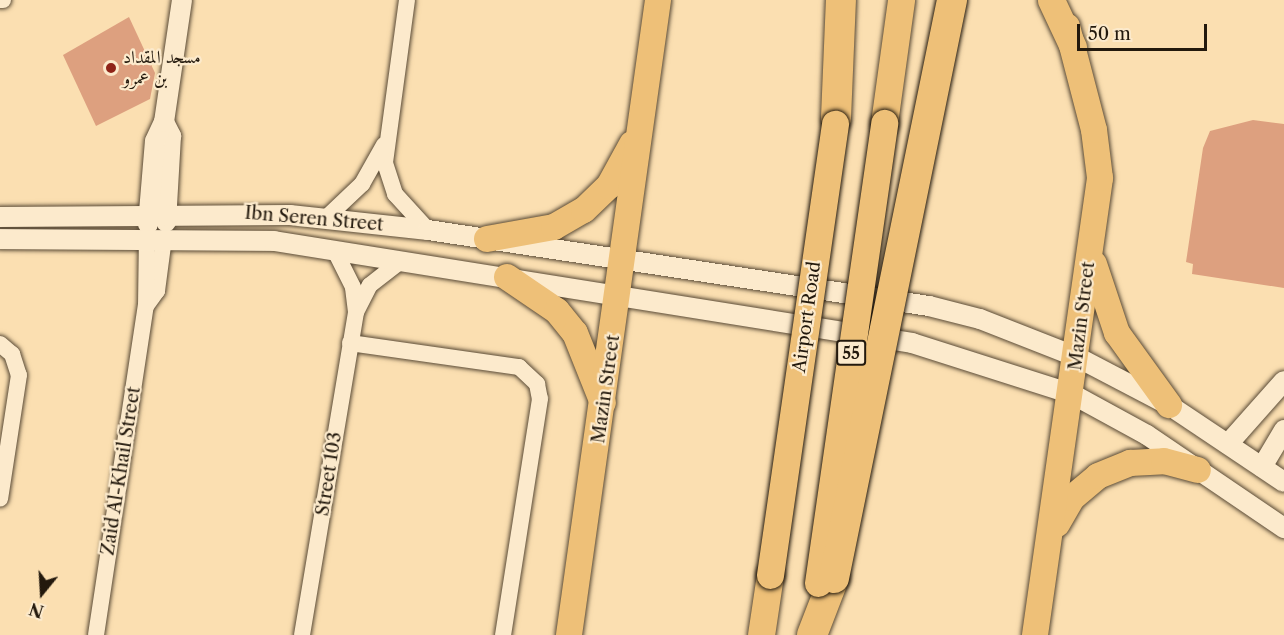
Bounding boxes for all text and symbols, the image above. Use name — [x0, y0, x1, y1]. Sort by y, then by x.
scale bar — [1080, 12, 1210, 50]
text: 50 m — [1088, 23, 1131, 45]
place label: مسجد المقداد بن عمرو — [123, 47, 201, 90]
marker: مسجد المقداد بن عمرو — [104, 61, 118, 75]
street label: Ibn Seren Street — [244, 202, 384, 236]
street label: Airport Road — [789, 260, 825, 374]
street label: Mazin Street — [1065, 260, 1099, 372]
street label: Mazin Street — [588, 333, 624, 445]
road number: 55 — [836, 340, 866, 366]
street label: Zaid Al-Khail Street — [97, 385, 145, 557]
street label: Street 103 — [312, 430, 346, 518]
north arrow — [12, 563, 72, 623]
text: N — [27, 598, 46, 622]

